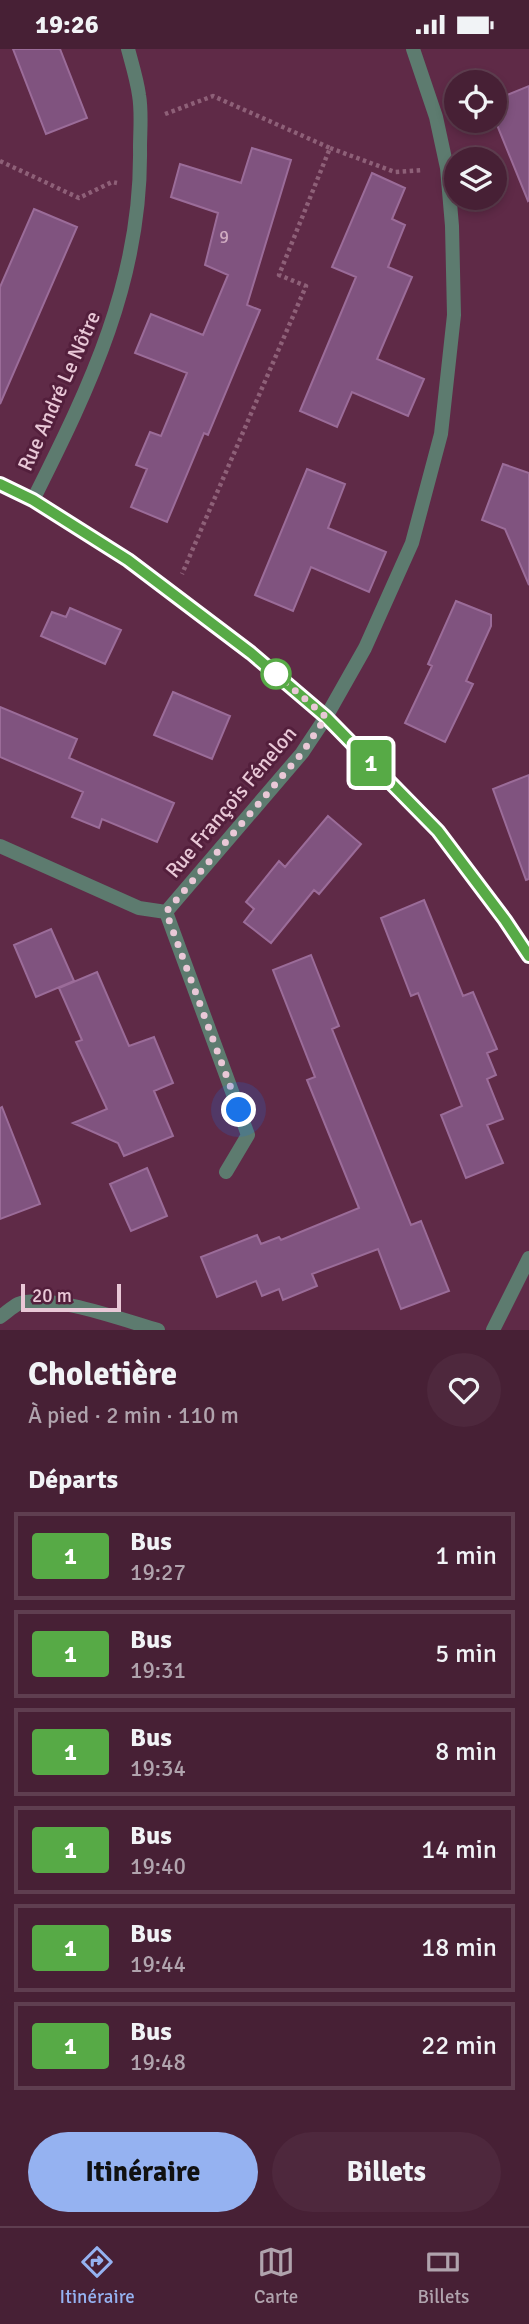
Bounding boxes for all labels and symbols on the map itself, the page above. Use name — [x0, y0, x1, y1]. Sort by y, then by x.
house number: 9 — [219, 226, 229, 248]
street label: Rue André Le Nôtre — [12, 307, 106, 475]
unlabelled marker — [261, 659, 291, 689]
street label: Rue François Fénelon — [160, 721, 302, 883]
line badge: 1 — [348, 740, 394, 786]
your location — [221, 1092, 256, 1127]
scale bar — [21, 1281, 121, 1313]

